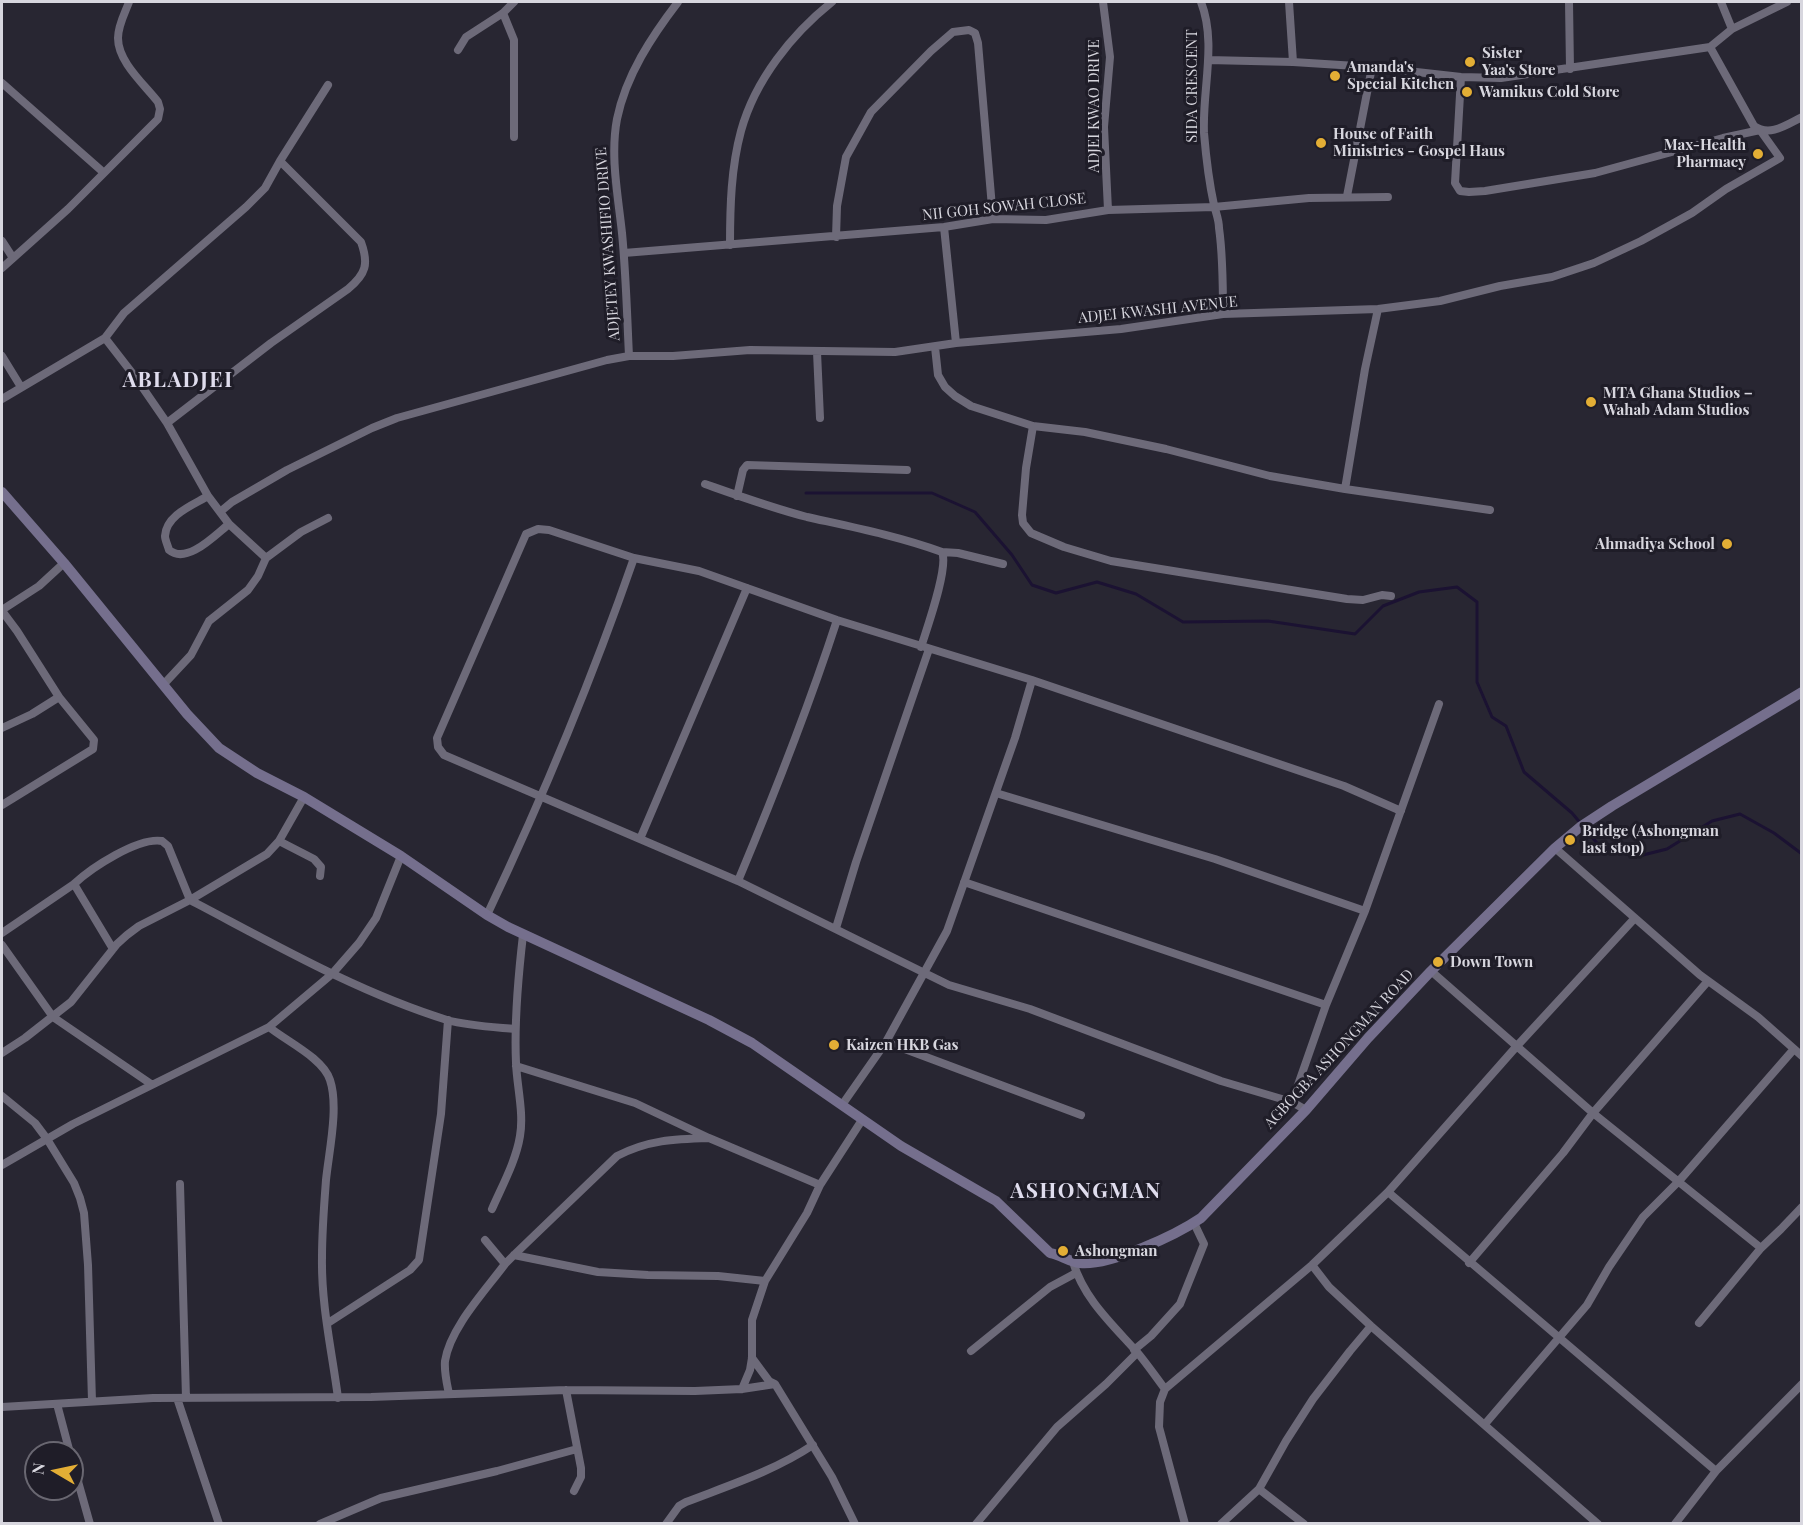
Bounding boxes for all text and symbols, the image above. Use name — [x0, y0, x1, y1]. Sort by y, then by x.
street label: SIDA CRESCENT — [1183, 29, 1201, 143]
street label: ADJEI KWAO DRIVE — [1085, 39, 1103, 173]
place label: Sister Yaa's Store — [1482, 44, 1556, 79]
marker: Sister Yaa's Store — [1463, 55, 1477, 69]
place label: Amanda's Special Kitchen — [1347, 58, 1454, 93]
marker: Amanda's Special Kitchen — [1328, 69, 1342, 83]
place label: Wamikus Cold Store — [1479, 83, 1620, 101]
marker: Wamikus Cold Store — [1460, 85, 1474, 99]
place label: House of Faith Ministries - Gospel Haus — [1333, 125, 1505, 160]
marker: House of Faith Ministries - Gospel Haus — [1314, 136, 1328, 150]
place label: Max-Health Pharmacy — [1664, 136, 1746, 171]
street label: ADJETEY KWASHIFIO DRIVE — [592, 147, 624, 341]
marker: Max-Health Pharmacy — [1751, 147, 1765, 161]
street label: NII GOH SOWAH CLOSE — [921, 189, 1087, 225]
street label: ADJEI KWASHI AVENUE — [1077, 293, 1239, 327]
district label: ABLADJEI — [122, 367, 234, 393]
place label: MTA Ghana Studios – Wahab Adam Studios — [1603, 384, 1753, 419]
marker: MTA Ghana Studios – Wahab Adam Studios — [1584, 395, 1598, 409]
place label: Ahmadiya School — [1595, 535, 1715, 553]
marker: Ahmadiya School — [1720, 537, 1734, 551]
place label: Bridge (Ashongman last stop) — [1582, 822, 1719, 857]
marker: Bridge (Ashongman last stop) — [1563, 833, 1577, 847]
place label: Down Town — [1450, 953, 1533, 971]
marker: Down Town — [1431, 955, 1445, 969]
street label: AGBOGBA ASHONGMAN ROAD — [1260, 966, 1418, 1132]
place label: Kaizen HKB Gas — [846, 1036, 958, 1054]
marker: Kaizen HKB Gas — [827, 1038, 841, 1052]
district label: ASHONGMAN — [1010, 1178, 1162, 1204]
place label: Ashongman — [1075, 1242, 1157, 1260]
marker: Ashongman — [1056, 1244, 1070, 1258]
north arrow — [24, 1441, 84, 1501]
text: N — [26, 1461, 49, 1476]

